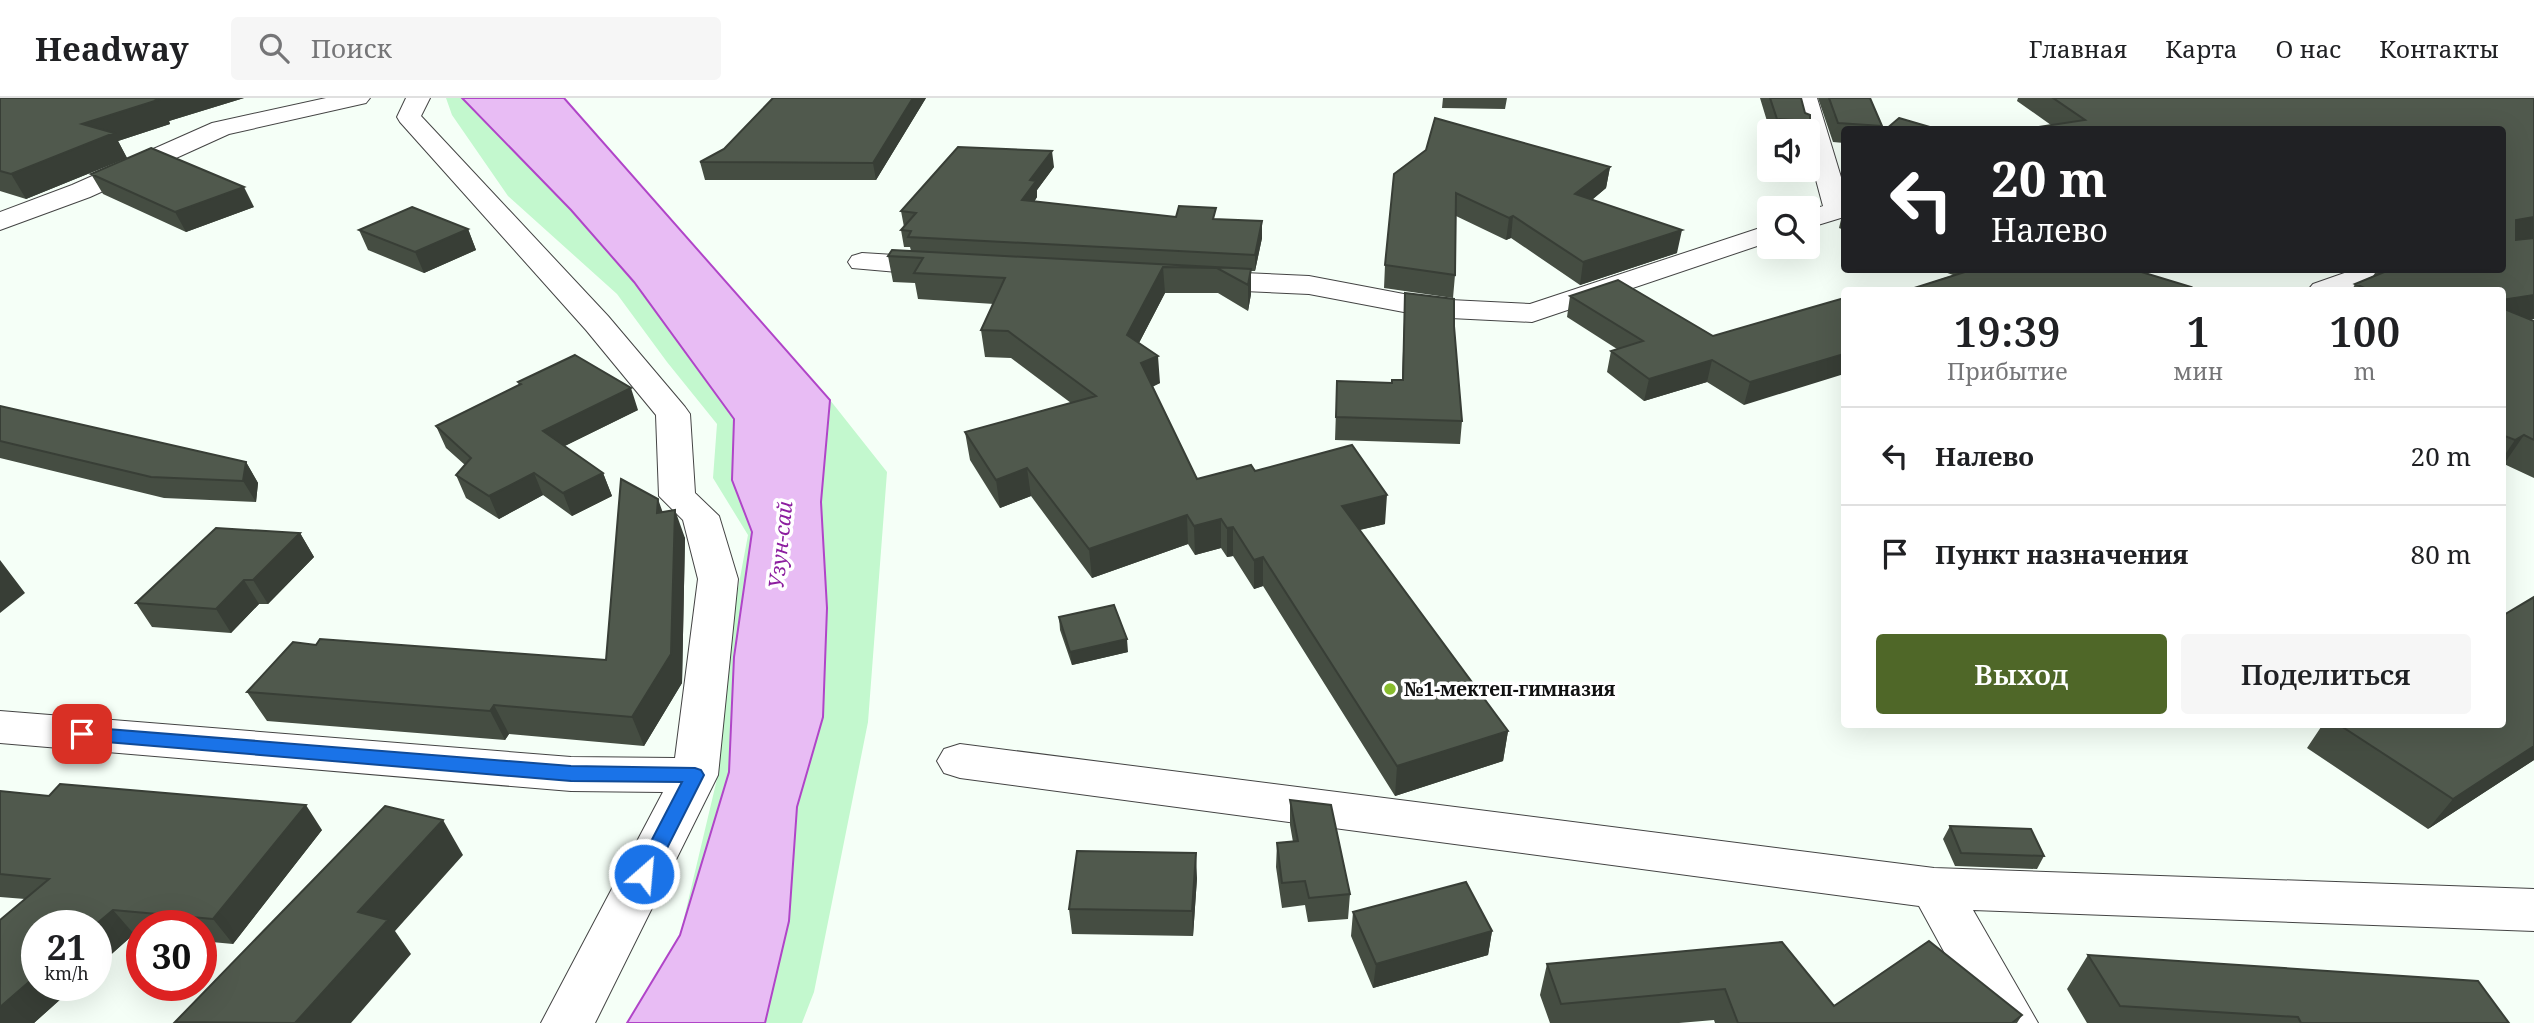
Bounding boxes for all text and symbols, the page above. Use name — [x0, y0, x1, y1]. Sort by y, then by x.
search box — [231, 17, 721, 80]
text: Headway — [35, 26, 189, 71]
icon: search — [255, 29, 293, 67]
text: Поиск — [311, 30, 392, 66]
text: Главная — [2029, 32, 2127, 65]
text: Карта — [2165, 32, 2238, 65]
text: О нас — [2276, 32, 2341, 65]
text: Контакты — [2379, 32, 2499, 65]
map controls — [1757, 119, 1820, 259]
button: sound — [1757, 119, 1820, 182]
text: 20 m — [1991, 145, 2107, 211]
icon: left — [1876, 154, 1967, 245]
button: search — [1757, 196, 1820, 259]
text: Налево — [1991, 208, 2108, 251]
text: 19:39 — [1954, 302, 2061, 359]
text: 1 — [2186, 302, 2210, 359]
text: 100 — [2329, 302, 2400, 359]
text: Прибытие — [1947, 355, 2067, 387]
text: мин — [2173, 355, 2223, 387]
text: m — [2354, 355, 2375, 387]
icon: left — [1876, 437, 1914, 475]
text: Налево — [1935, 438, 2034, 474]
text: 20 m — [2411, 438, 2471, 474]
water label: Узун-сай — [761, 499, 799, 590]
icon: arrive — [1876, 535, 1914, 573]
text: Пункт назначения — [1935, 536, 2188, 572]
text: 80 m — [2411, 536, 2471, 572]
button: Выход — [1876, 634, 2167, 714]
button: Поделиться — [2181, 634, 2471, 714]
place label: №1-мектеп-гимназия — [1404, 676, 1616, 702]
marker: №1-мектеп-гимназия — [1382, 681, 1398, 697]
pin — [52, 704, 112, 764]
icon: arrive — [63, 715, 101, 753]
position arrow — [607, 837, 681, 911]
speed limit sign: 30 — [126, 910, 217, 1001]
text: 21 — [47, 923, 86, 970]
text: km/h — [44, 961, 89, 985]

